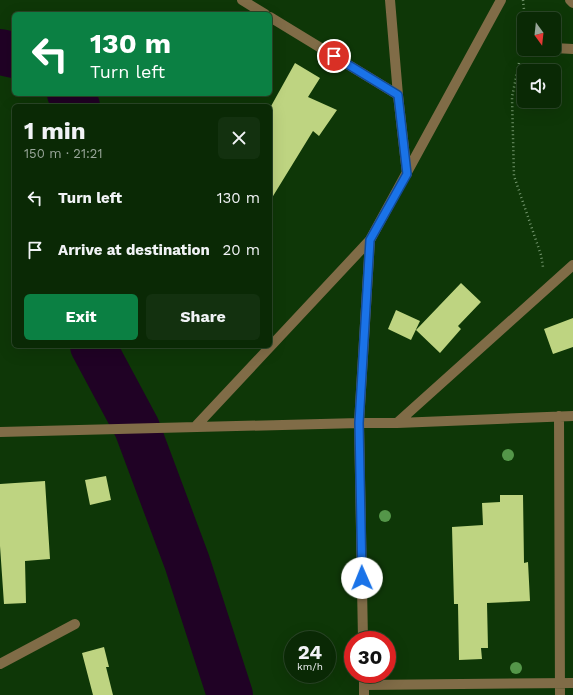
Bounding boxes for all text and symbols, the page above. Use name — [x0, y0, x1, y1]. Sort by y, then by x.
north arrow — [517, 12, 561, 56]
map controls — [517, 12, 561, 108]
text: 130 m — [90, 27, 171, 60]
icon: left — [24, 28, 76, 80]
pin — [317, 39, 351, 73]
icon: arrive — [323, 45, 345, 67]
text: Turn left — [90, 61, 165, 82]
button: sound — [517, 64, 561, 108]
text: 1 min — [24, 117, 86, 145]
button: close — [218, 117, 260, 159]
text: 150 m · 21:21 — [24, 146, 103, 161]
icon: left — [24, 187, 46, 209]
text: Turn left — [58, 189, 122, 207]
text: 130 m — [217, 189, 260, 207]
icon: arrive — [24, 239, 46, 261]
text: Arrive at destination — [58, 241, 210, 259]
text: 20 m — [223, 241, 260, 259]
button: Exit — [24, 294, 138, 340]
button: Share — [146, 294, 260, 340]
position arrow — [341, 557, 383, 599]
speed limit sign: 30 — [344, 631, 396, 683]
text: 24 — [298, 640, 322, 664]
text: km/h — [297, 661, 323, 672]

